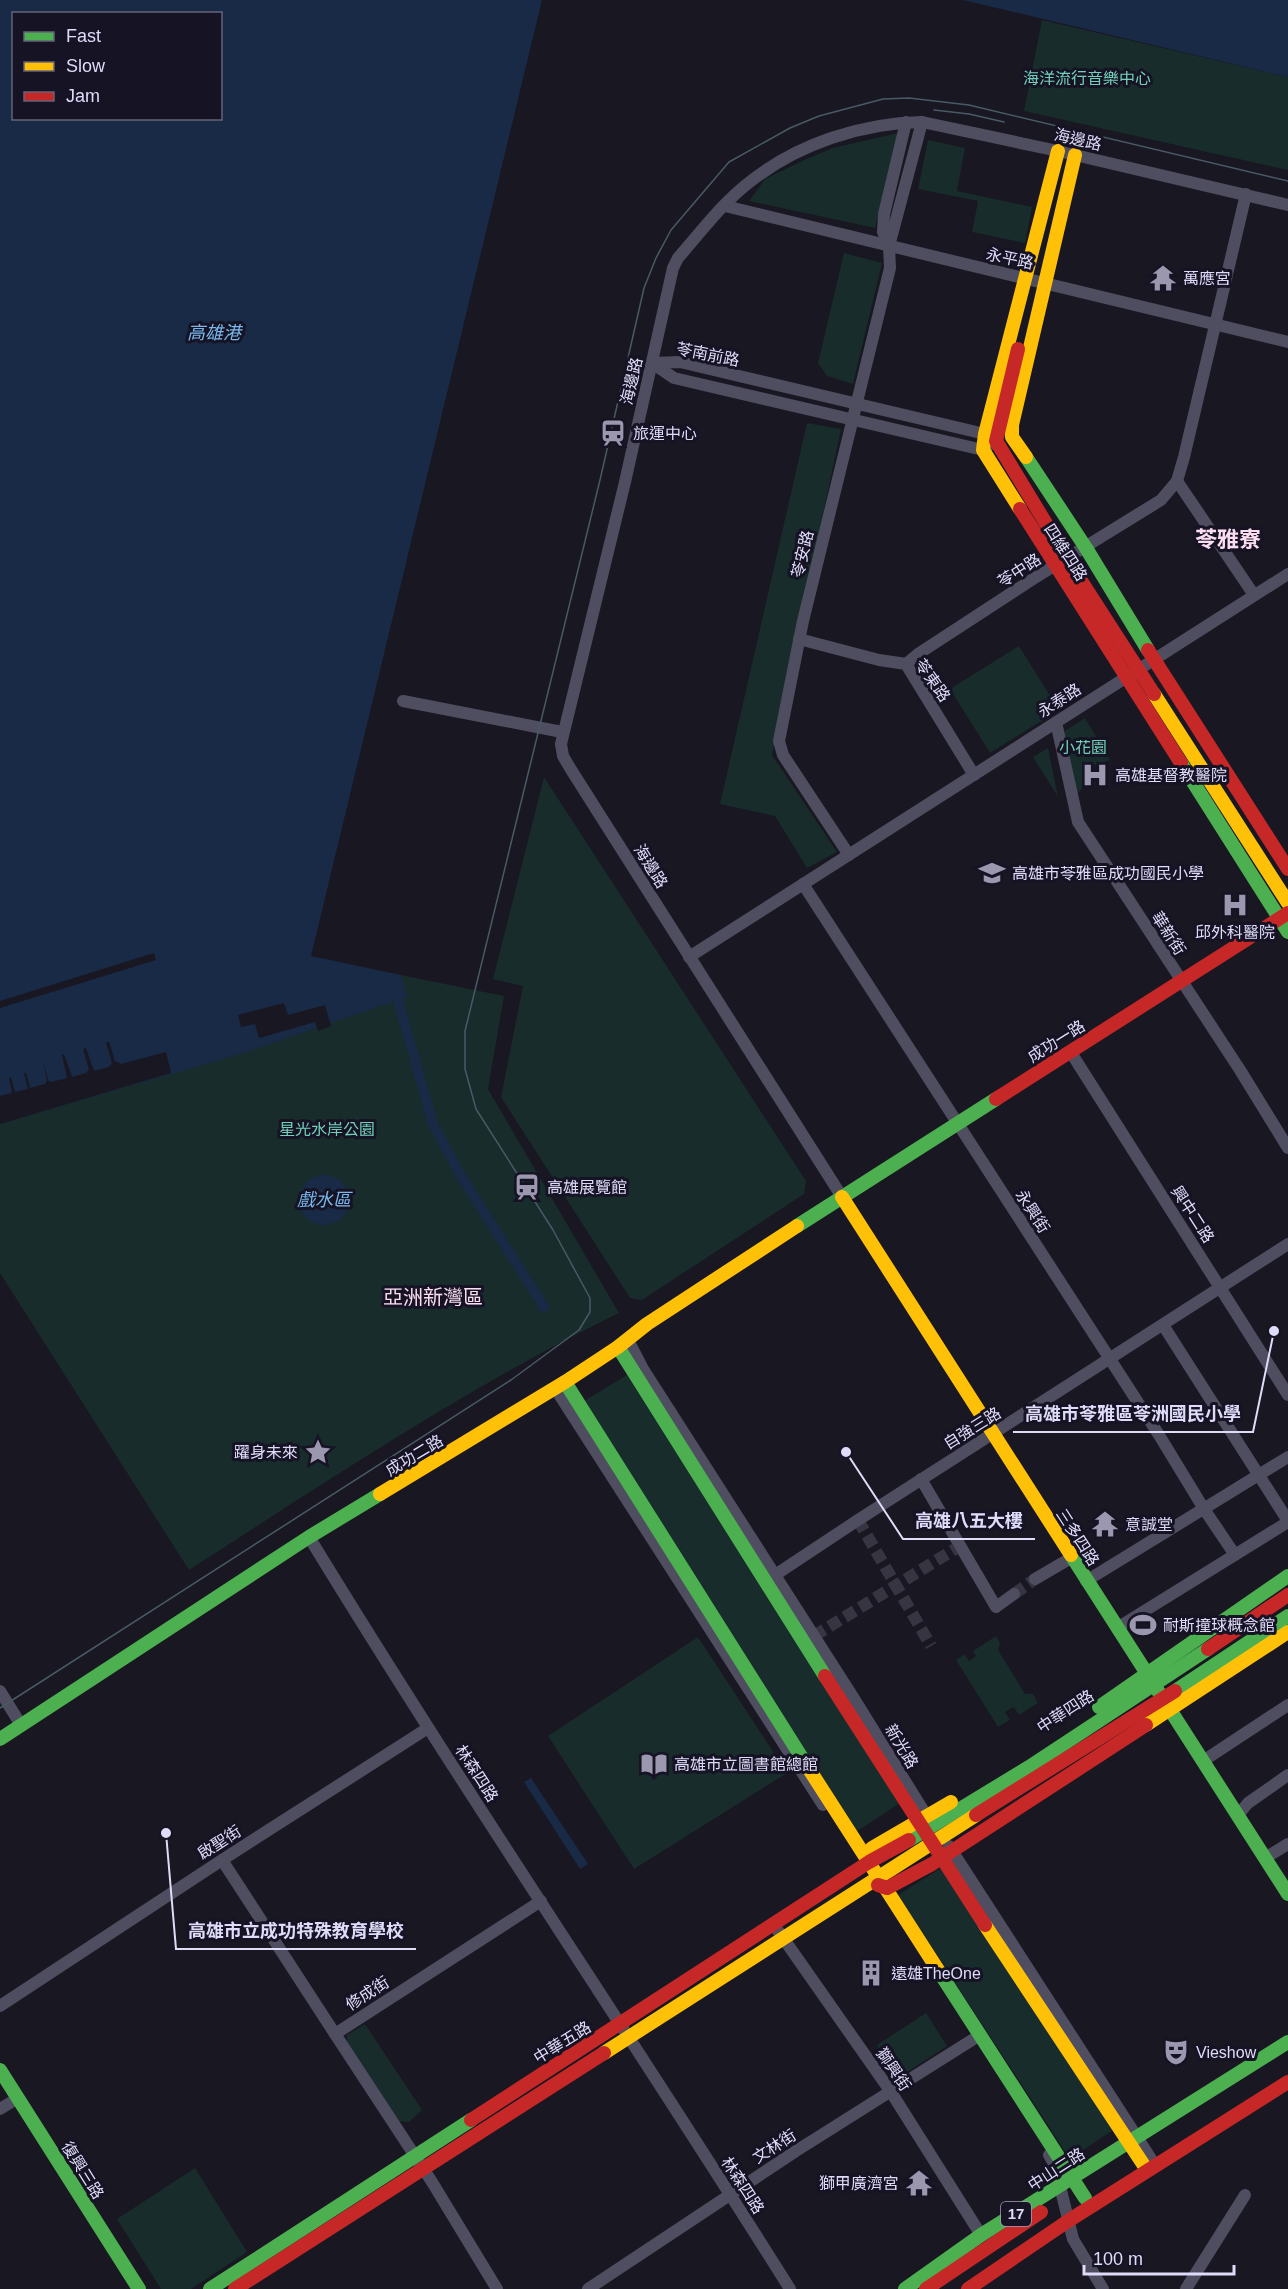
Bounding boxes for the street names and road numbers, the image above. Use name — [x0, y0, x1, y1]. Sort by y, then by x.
street label: 海邊路 — [1053, 126, 1103, 153]
street label: 永平路 — [985, 245, 1035, 272]
street label: 苓南前路 — [675, 340, 741, 369]
street label: 海邊路 — [618, 356, 645, 406]
street label: 四維四路 — [1041, 521, 1090, 584]
street label: 苓安路 — [789, 529, 816, 579]
street label: 苓中路 — [995, 550, 1044, 591]
street label: 苓東路 — [912, 656, 953, 705]
street label: 永泰路 — [1035, 680, 1084, 721]
street label: 海邊路 — [631, 841, 671, 891]
street label: 華新街 — [1148, 909, 1189, 958]
street label: 成功一路 — [1025, 1017, 1088, 1066]
street label: 興中二路 — [1168, 1183, 1217, 1246]
street label: 永興街 — [1012, 1187, 1053, 1236]
street label: 自強三路 — [941, 1404, 1004, 1453]
street label: 成功二路 — [382, 1432, 446, 1479]
street label: 三多四路 — [1053, 1506, 1102, 1569]
street label: 中華四路 — [1034, 1687, 1097, 1736]
street label: 新光路 — [882, 1721, 921, 1771]
street label: 林森四路 — [452, 1742, 501, 1805]
street label: 啟聖街 — [195, 1822, 244, 1863]
street label: 修成街 — [343, 1973, 392, 2014]
street label: 中華五路 — [531, 2018, 594, 2067]
street label: 獅興街 — [873, 2045, 914, 2094]
street label: 文林街 — [750, 2126, 799, 2167]
street label: 復興三路 — [58, 2139, 107, 2202]
street label: 中山二路 — [1025, 2145, 1088, 2194]
street label: 林森四路 — [718, 2154, 767, 2217]
road number: 17 — [1001, 2202, 1031, 2226]

